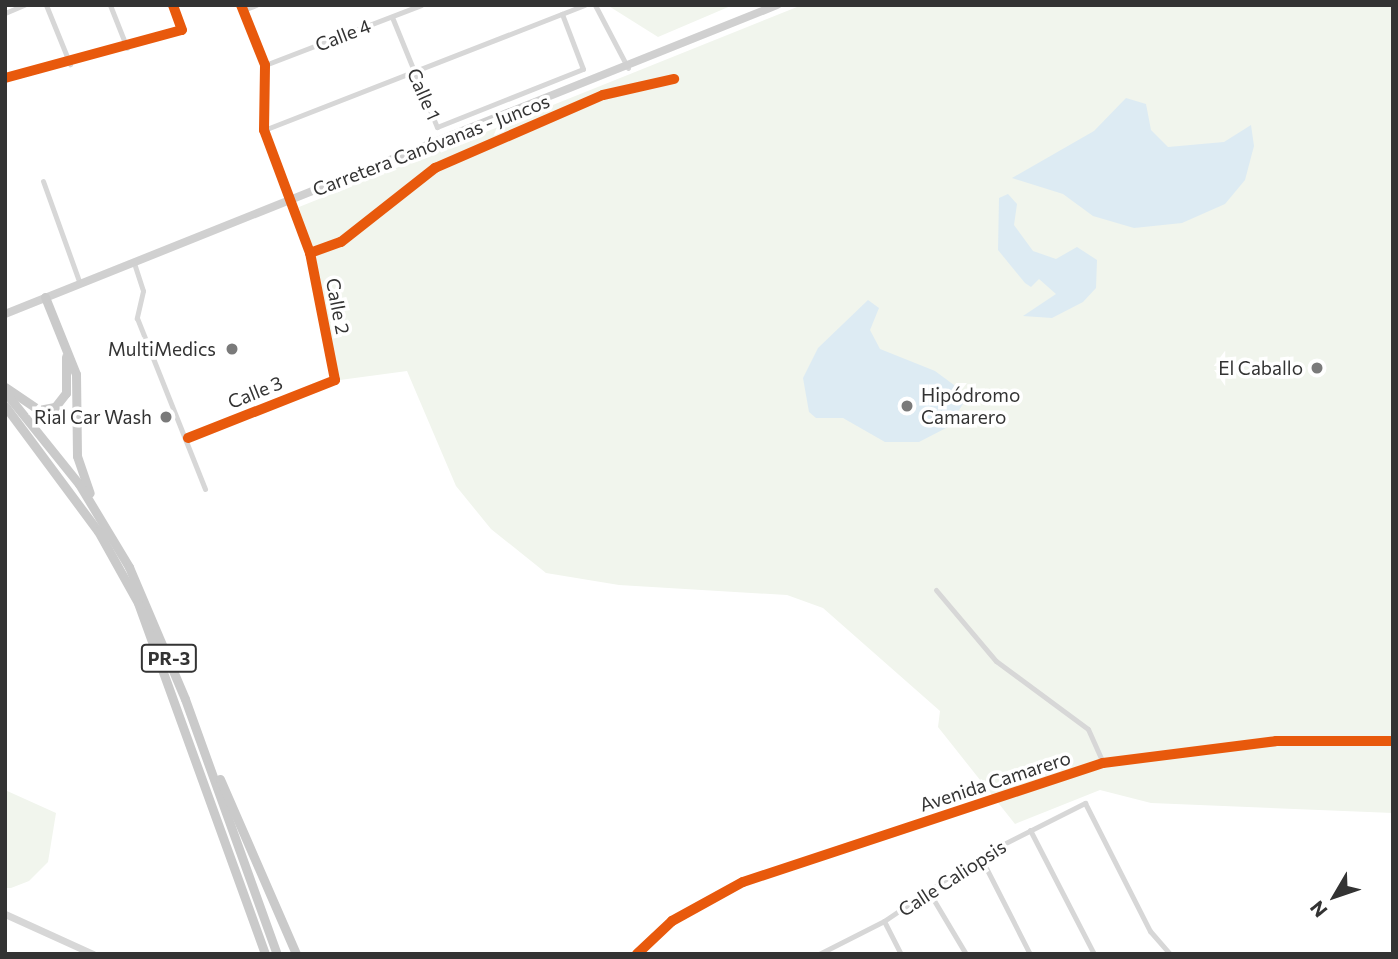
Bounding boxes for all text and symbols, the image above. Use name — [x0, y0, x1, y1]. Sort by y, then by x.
street label: Calle 4 — [312, 14, 374, 56]
street label: Calle 1 — [403, 65, 445, 123]
street label: Carretera Canóvanas - Juncos — [309, 89, 553, 201]
street label: Calle 2 — [321, 276, 355, 336]
place label: MultiMedics — [108, 338, 216, 360]
marker: MultiMedics — [222, 339, 242, 359]
place label: El Caballo — [1218, 357, 1303, 379]
marker: El Caballo — [1309, 360, 1325, 376]
street label: Calle 3 — [224, 371, 286, 413]
place label: Hipódromo Camarero — [921, 384, 1020, 428]
marker: Hipódromo Camarero — [899, 398, 915, 414]
place label: Rial Car Wash — [34, 406, 152, 428]
marker: Rial Car Wash — [158, 409, 174, 425]
road number: PR-3 — [139, 644, 199, 672]
street label: Avenida Camarero — [917, 746, 1073, 816]
street label: Calle Caliopsis — [894, 835, 1010, 921]
north arrow — [1300, 861, 1370, 931]
text: N — [1305, 897, 1332, 922]

